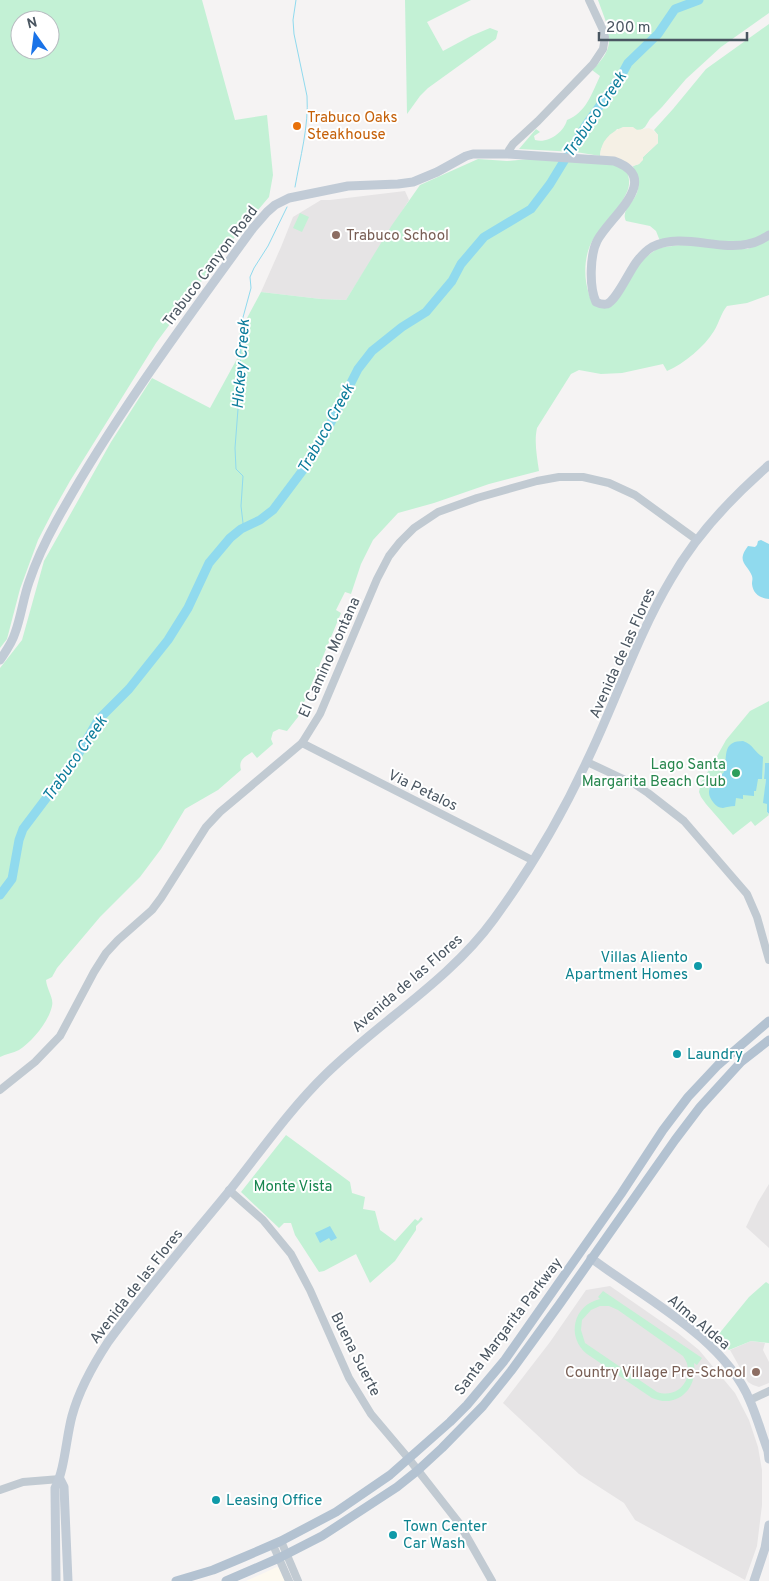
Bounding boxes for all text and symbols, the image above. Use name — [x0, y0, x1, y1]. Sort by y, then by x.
north arrow — [10, 10, 60, 60]
scale bar — [599, 10, 746, 42]
text: N — [25, 14, 39, 33]
text: 200 m — [606, 19, 651, 38]
water label: Trabuco Creek — [560, 68, 632, 162]
place label: Trabuco Oaks Steakhouse — [307, 109, 397, 145]
marker: Trabuco Oaks Steakhouse — [291, 120, 303, 132]
street label: Trabuco Canyon Road — [160, 203, 263, 331]
place label: Trabuco School — [346, 227, 449, 246]
marker: Trabuco School — [330, 229, 342, 241]
water label: Hickey Creek — [229, 318, 255, 410]
water label: Trabuco Creek — [294, 380, 360, 477]
street label: Avenida de las Flores — [586, 585, 661, 722]
street label: El Camino Montana — [295, 594, 365, 721]
water label: Trabuco Creek — [39, 712, 113, 806]
place label: Lago Santa Margarita Beach Club — [582, 756, 726, 792]
street label: Via Petalos — [384, 766, 460, 816]
marker: Lago Santa Margarita Beach Club — [730, 767, 742, 779]
street label: Avenida de las Flores — [349, 931, 467, 1038]
place label: Villas Aliento Apartment Homes — [565, 949, 688, 985]
marker: Villas Aliento Apartment Homes — [692, 960, 704, 972]
place label: Laundry — [687, 1046, 743, 1065]
marker: Laundry — [671, 1048, 683, 1060]
park label: Monte Vista — [253, 1178, 333, 1197]
street label: Avenida de las Flores — [86, 1226, 188, 1348]
street label: Santa Margarita Parkway — [451, 1254, 567, 1400]
street label: Alma Aldea — [663, 1291, 733, 1355]
street label: Buena Suerte — [325, 1310, 384, 1400]
place label: Country Village Pre-School — [565, 1364, 746, 1383]
marker: Country Village Pre-School — [750, 1366, 762, 1378]
place label: Leasing Office — [226, 1492, 322, 1511]
marker: Leasing Office — [210, 1494, 222, 1506]
place label: Town Center Car Wash — [403, 1518, 487, 1554]
marker: Town Center Car Wash — [387, 1529, 399, 1541]

